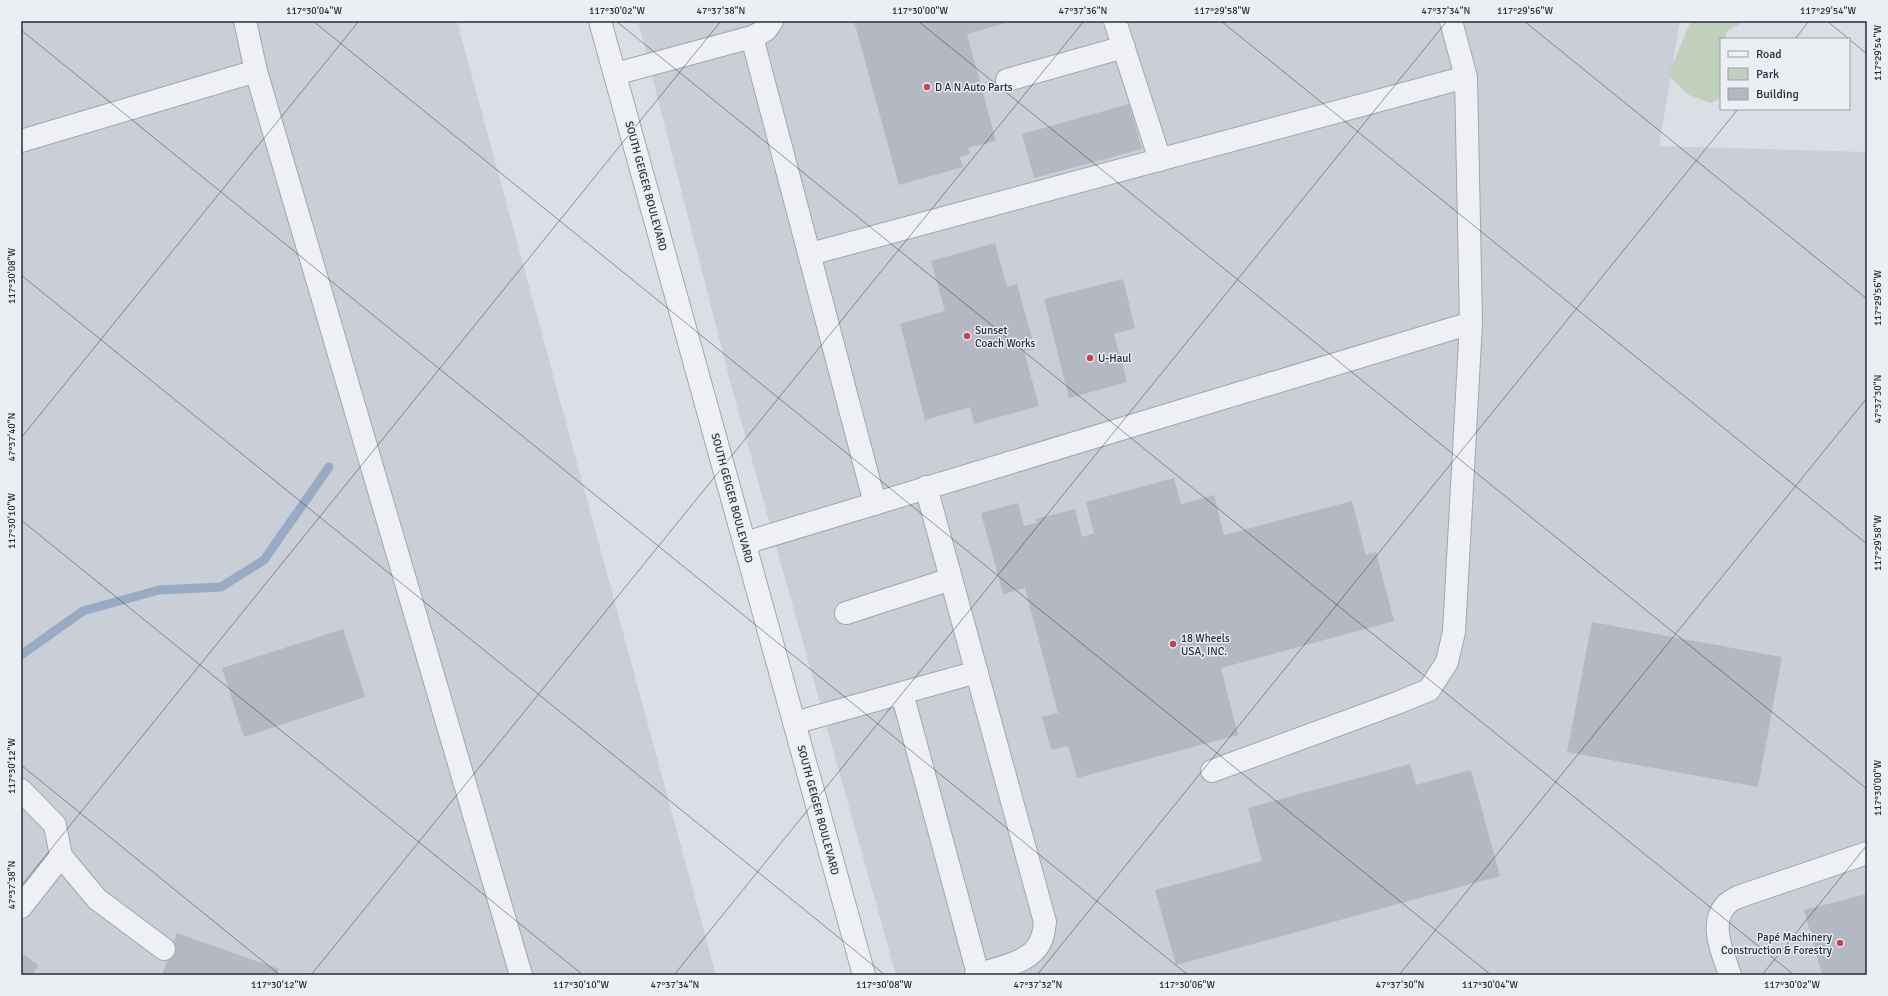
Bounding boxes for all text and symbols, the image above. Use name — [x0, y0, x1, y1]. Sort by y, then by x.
text: 117°30'04"W — [286, 5, 342, 17]
text: 117°30'02"W — [589, 5, 645, 17]
text: 47°37'38"N — [697, 5, 745, 17]
text: 117°30'00"W — [892, 5, 948, 17]
text: 47°37'36"N — [1059, 5, 1107, 17]
text: 117°29'58"W — [1194, 5, 1250, 17]
text: 47°37'34"N — [1422, 5, 1470, 17]
text: 117°29'56"W — [1497, 5, 1553, 17]
text: 117°29'54"W — [1800, 5, 1856, 17]
text: 117°29'54"W — [1872, 25, 1884, 81]
legend — [1720, 38, 1850, 110]
text: Road — [1756, 47, 1782, 62]
text: Park — [1756, 67, 1779, 82]
place label: D A N Auto Parts — [935, 81, 1013, 94]
marker: D A N Auto Parts — [922, 82, 932, 92]
text: Building — [1756, 87, 1799, 102]
street label: SOUTH GEIGER BOULEVARD — [622, 120, 670, 252]
text: 117°30'08"W — [6, 248, 18, 304]
text: 117°29'56"W — [1872, 270, 1884, 326]
place label: Sunset Coach Works — [975, 324, 1036, 350]
marker: Sunset Coach Works — [962, 331, 972, 341]
place label: U-Haul — [1098, 352, 1131, 365]
marker: U-Haul — [1085, 353, 1095, 363]
text: 47°37'30"N — [1872, 375, 1884, 423]
text: 47°37'40"N — [6, 413, 18, 461]
street label: SOUTH GEIGER BOULEVARD — [708, 432, 756, 564]
text: 117°30'10"W — [6, 493, 18, 549]
text: 117°29'58"W — [1872, 515, 1884, 571]
place label: 18 Wheels USA, INC. — [1181, 632, 1230, 658]
marker: 18 Wheels USA, INC. — [1168, 639, 1178, 649]
text: 117°30'12"W — [6, 738, 18, 794]
street label: SOUTH GEIGER BOULEVARD — [794, 744, 842, 876]
text: 117°30'00"W — [1872, 760, 1884, 816]
text: 47°37'38"N — [6, 861, 18, 909]
place label: Papé Machinery Construction & Forestry — [1721, 931, 1833, 957]
marker: Papé Machinery Construction & Forestry — [1835, 938, 1845, 948]
text: 117°30'12"W — [251, 979, 307, 991]
text: 117°30'10"W — [553, 979, 609, 991]
text: 47°37'34"N — [651, 979, 699, 991]
text: 117°30'08"W — [856, 979, 912, 991]
text: 47°37'32"N — [1014, 979, 1062, 991]
text: 117°30'06"W — [1159, 979, 1215, 991]
text: 47°37'30"N — [1376, 979, 1424, 991]
text: 117°30'04"W — [1462, 979, 1518, 991]
text: 117°30'02"W — [1764, 979, 1820, 991]

